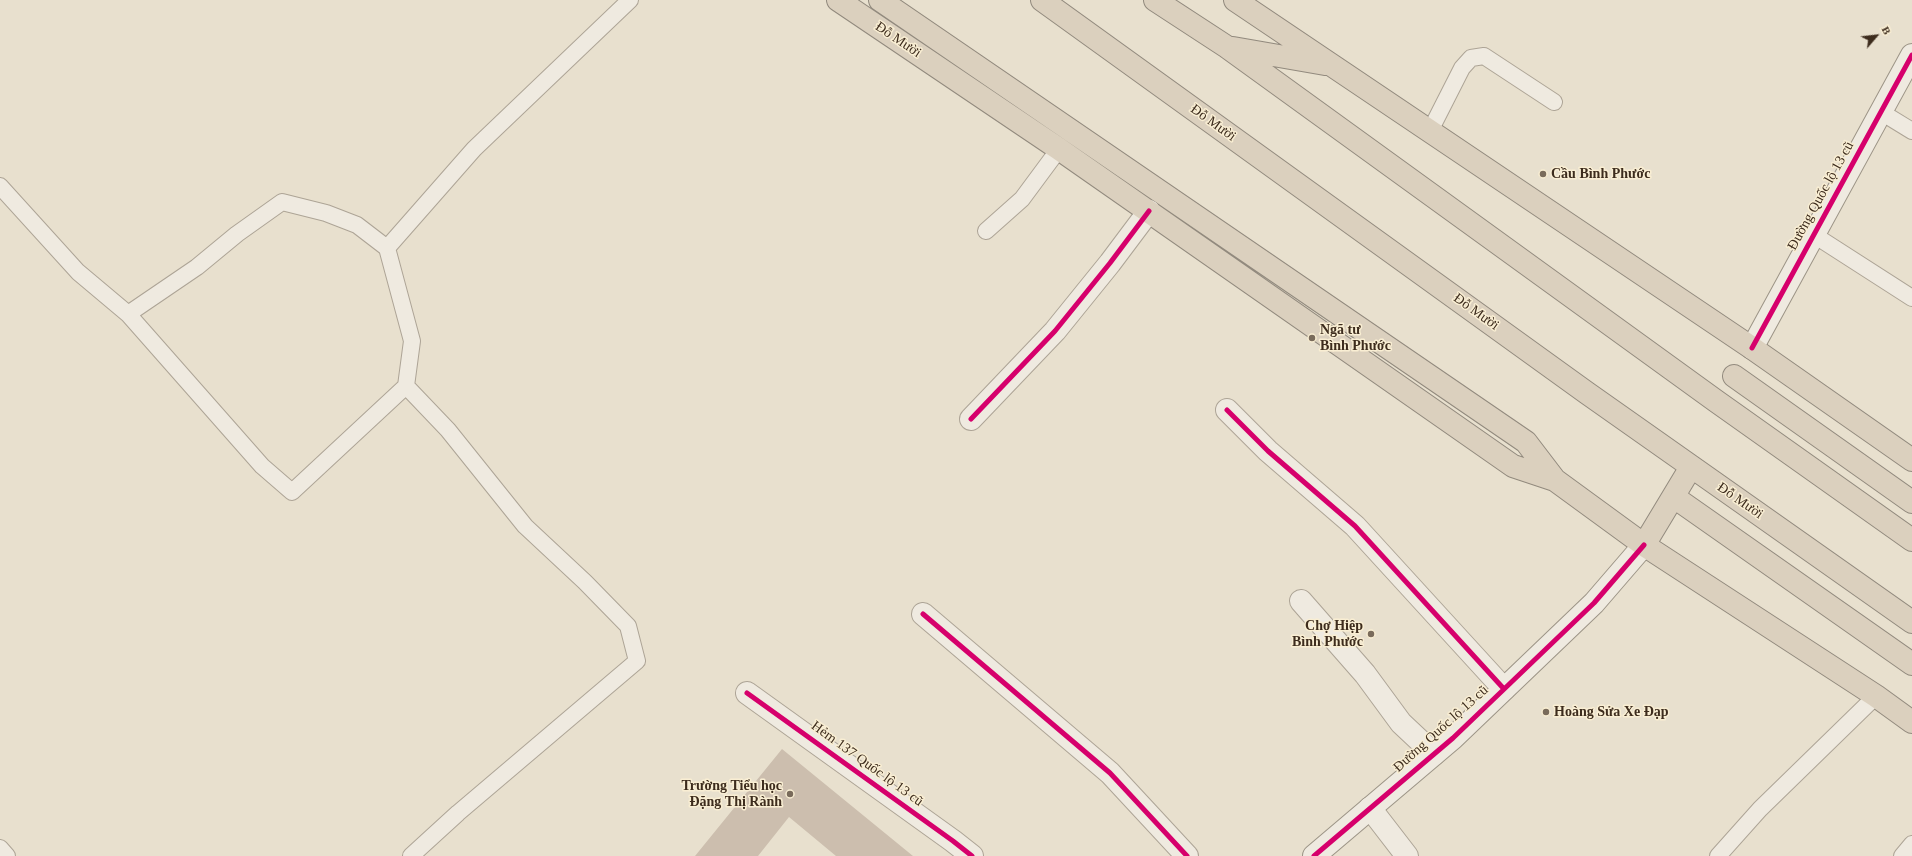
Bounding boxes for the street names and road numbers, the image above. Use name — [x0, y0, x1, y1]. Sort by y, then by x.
street label: Đỗ Mười — [872, 19, 924, 61]
street label: Đỗ Mười — [1187, 101, 1239, 145]
street label: Đường Quốc lộ 13 cũ — [1784, 139, 1858, 253]
street label: Đỗ Mười — [1450, 290, 1502, 334]
street label: Đỗ Mười — [1714, 479, 1766, 523]
street label: Đường Quốc lộ 13 cũ — [1390, 682, 1492, 776]
street label: Hẻm 137 Quốc lộ 13 cũ — [808, 718, 926, 810]

